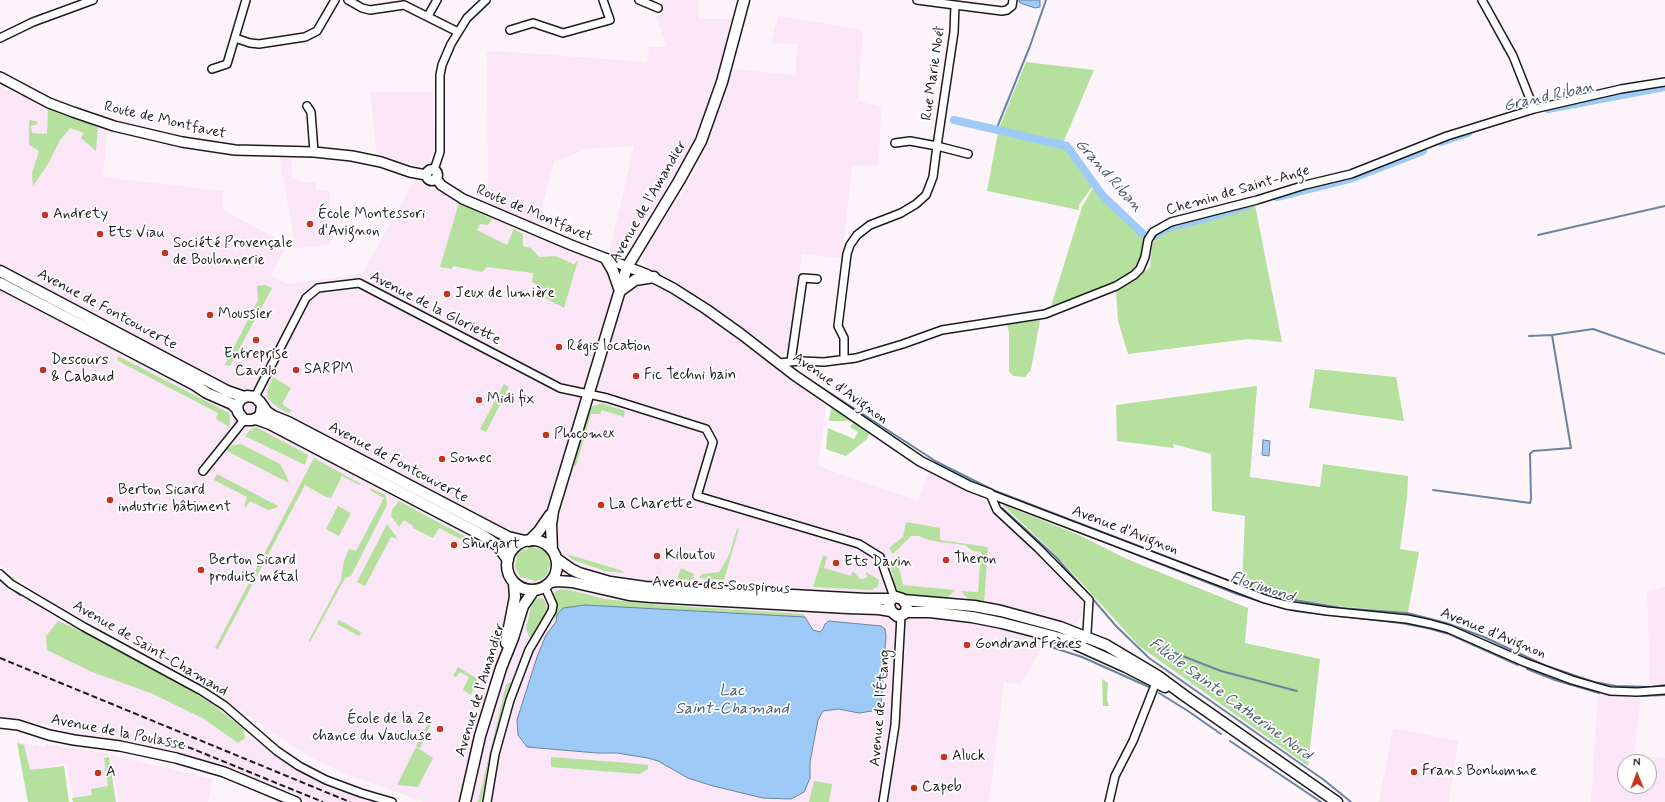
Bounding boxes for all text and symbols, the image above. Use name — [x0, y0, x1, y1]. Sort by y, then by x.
street label: Rue Marie Noël — [919, 26, 949, 122]
water label: Grand Riban — [1502, 77, 1596, 117]
street label: Route de Montfavet — [102, 98, 228, 144]
water label: Grand Riban — [1070, 135, 1146, 217]
street label: Avenue de l'Amandier — [607, 137, 691, 267]
street label: Chemin de Saint-Ange — [1164, 162, 1312, 220]
street label: Route de Montfavet — [473, 181, 595, 247]
place label: Andrety — [53, 206, 108, 224]
place label: École Montessori d'Avignon — [318, 206, 425, 241]
marker: Andrety — [40, 210, 50, 220]
marker: École Montessori d'Avignon — [305, 219, 315, 229]
place label: Ets Viau — [108, 225, 165, 243]
marker: Ets Viau — [95, 229, 105, 239]
place label: Société Provençale de Boulonnerie — [173, 235, 292, 270]
marker: Société Provençale de Boulonnerie — [160, 248, 170, 258]
street label: Avenue de Fontcouverte — [34, 266, 180, 354]
street label: Avenue de la Gloriette — [367, 268, 503, 350]
place label: Jeux de lumière — [455, 285, 555, 303]
marker: Jeux de lumière — [442, 289, 452, 299]
place label: Moussier — [218, 306, 273, 324]
marker: Moussier — [205, 310, 215, 320]
marker: Entreprise Cavalo — [251, 335, 261, 345]
place label: Régis location — [567, 338, 650, 356]
marker: Régis location — [554, 342, 564, 352]
place label: Entreprise Cavalo — [224, 346, 288, 381]
street label: Avenue d'Avignon — [789, 349, 891, 429]
place label: Descours & Cabaud — [51, 352, 114, 387]
place label: SARPM — [304, 361, 354, 379]
marker: Descours & Cabaud — [38, 365, 48, 375]
marker: SARPM — [291, 365, 301, 375]
place label: Fic Techni bain — [644, 367, 736, 385]
marker: Fic Techni bain — [631, 371, 641, 381]
place label: Midi fix — [487, 391, 535, 409]
marker: Midi fix — [474, 395, 484, 405]
street label: Avenue de Fontcouverte — [325, 419, 471, 507]
place label: Phocomex — [554, 426, 615, 444]
marker: Phocomex — [541, 430, 551, 440]
place label: Somec — [450, 450, 492, 468]
marker: Somec — [437, 454, 447, 464]
place label: Berton Sicard industrie bâtiment — [118, 482, 231, 517]
marker: Berton Sicard industrie bâtiment — [105, 495, 115, 505]
place label: La Charette — [609, 496, 693, 514]
marker: La Charette — [596, 500, 606, 510]
street label: Avenue d'Avignon — [1069, 502, 1181, 560]
place label: Shurgart — [462, 536, 519, 554]
marker: Shurgart — [449, 540, 459, 550]
place label: Kiloutou — [665, 547, 715, 565]
marker: Kiloutou — [652, 551, 662, 561]
place label: Theron — [954, 551, 996, 569]
place label: Berton Sicard produits métal — [209, 552, 298, 587]
place label: Ets Davin — [844, 554, 913, 572]
marker: Theron — [941, 555, 951, 565]
marker: Ets Davin — [831, 558, 841, 568]
marker: Berton Sicard produits métal — [196, 565, 206, 575]
water label: Florimond — [1227, 569, 1297, 607]
street label: Avenue des Souspirous — [652, 573, 790, 599]
street label: Avenue de Saint-Chamand — [69, 597, 231, 701]
street label: Avenue d'Avignon — [1437, 605, 1549, 663]
street label: Avenue de l'Amandier — [452, 621, 510, 759]
water label: Filiole Sainte Catherine Nord — [1145, 635, 1315, 765]
place label: Gondrand Frères — [975, 636, 1082, 654]
marker: Gondrand Frères — [962, 640, 972, 650]
street label: Avenue de l'Étang — [867, 649, 895, 767]
water label: Lac Saint-Chamand — [675, 682, 789, 720]
street label: Avenue de la Poulasse — [49, 711, 187, 755]
place label: École de la 2e chance du Vaucluse — [312, 711, 432, 746]
marker: École de la 2e chance du Vaucluse — [435, 724, 445, 734]
place label: Aluck — [952, 748, 985, 766]
marker: Aluck — [939, 752, 949, 762]
north arrow — [1617, 754, 1657, 794]
text: N — [1633, 756, 1641, 770]
place label: Frans Bonhomme — [1422, 763, 1537, 781]
place label: A — [106, 764, 116, 782]
marker: Frans Bonhomme — [1409, 767, 1419, 777]
marker: A — [93, 768, 103, 778]
place label: Capeb — [922, 779, 962, 797]
marker: Capeb — [909, 783, 919, 793]

